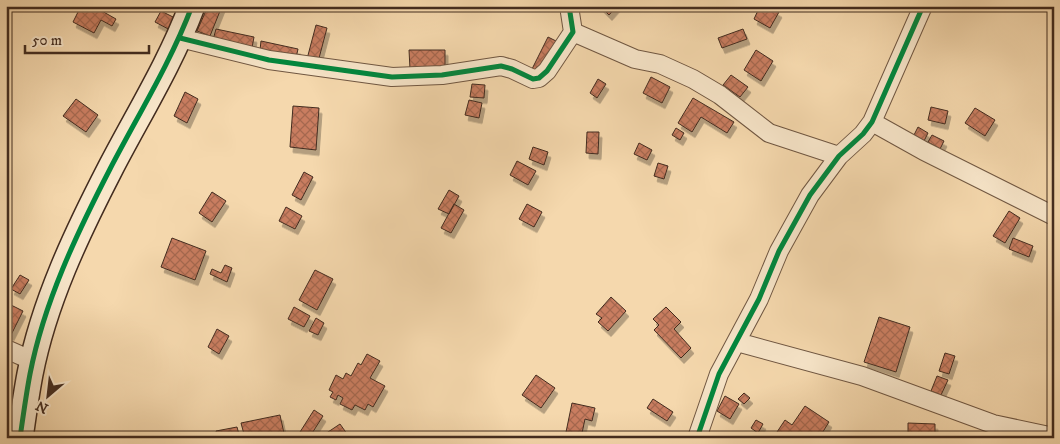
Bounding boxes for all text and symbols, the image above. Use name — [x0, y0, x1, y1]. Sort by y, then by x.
scale bar — [25, 22, 149, 54]
text: 50 m — [32, 31, 62, 50]
north arrow — [22, 372, 72, 422]
text: N — [33, 396, 52, 417]

